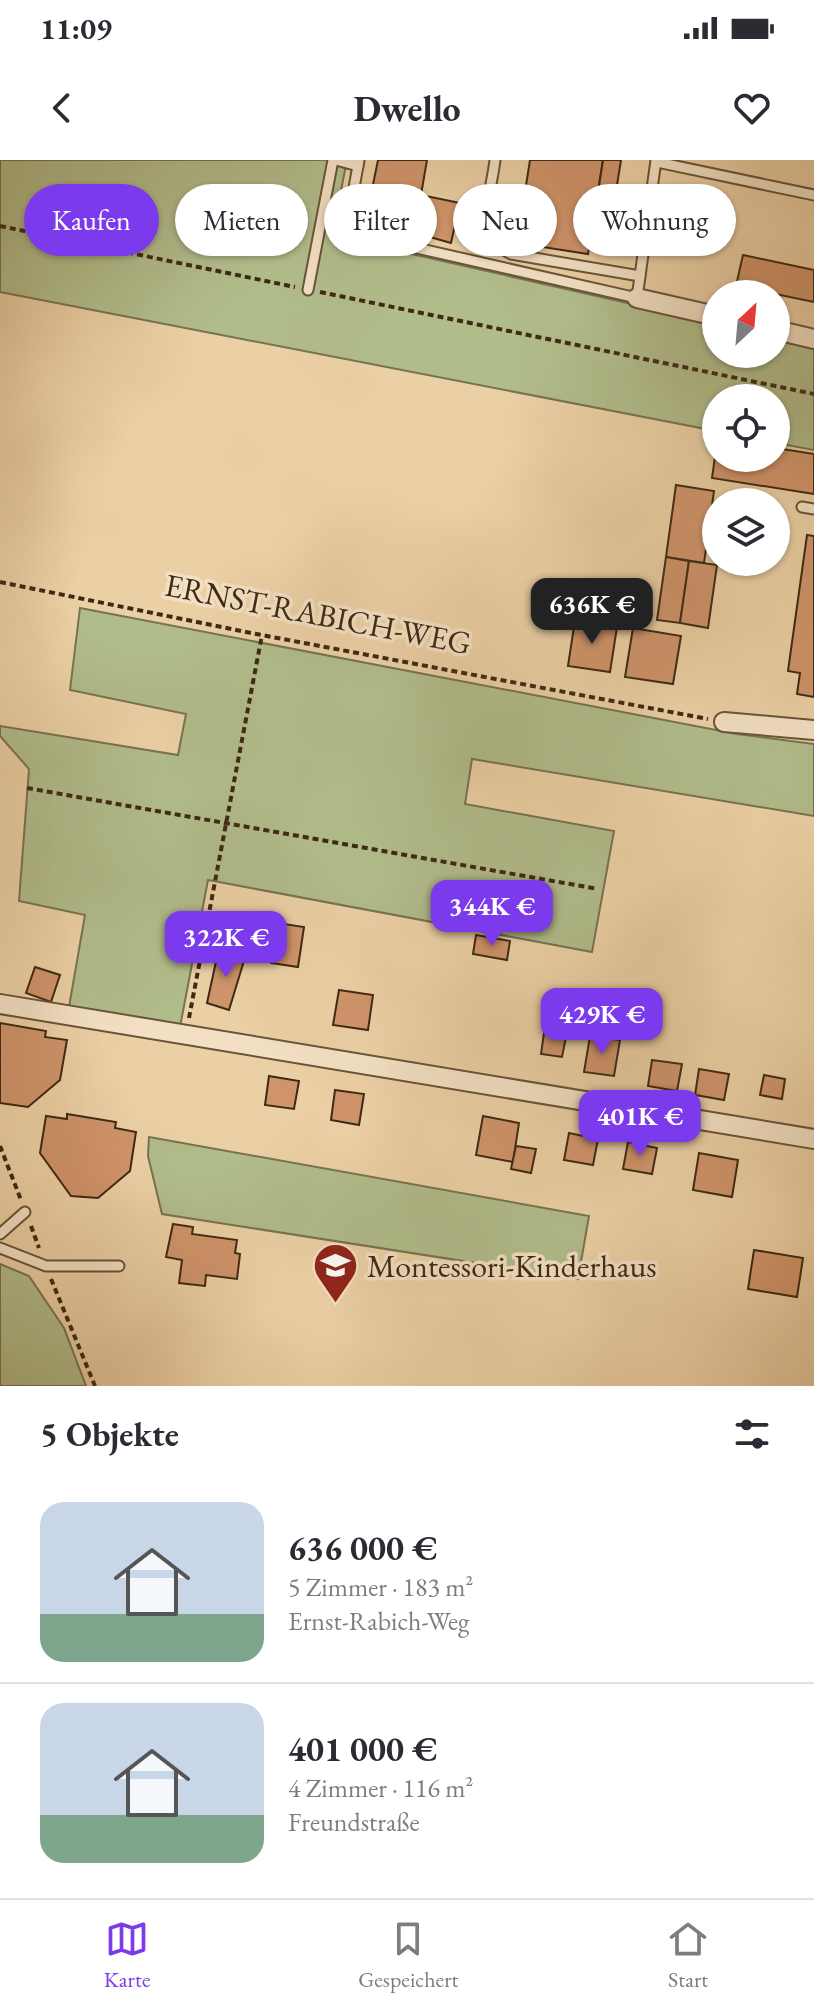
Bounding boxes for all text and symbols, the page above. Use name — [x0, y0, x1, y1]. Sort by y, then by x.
text: 11:09 — [40, 9, 112, 48]
text: Dwello — [353, 85, 461, 132]
icon: back — [40, 86, 84, 130]
icon: heart — [730, 86, 774, 130]
chip: Kaufen — [24, 184, 159, 256]
chip: Mieten — [175, 184, 308, 256]
chip: Filter — [324, 184, 437, 256]
chip: Neu — [453, 184, 557, 256]
chip: Wohnung — [573, 184, 736, 256]
north arrow — [702, 280, 790, 368]
map controls — [702, 280, 790, 576]
button: locate — [702, 384, 790, 472]
button: layers — [702, 488, 790, 576]
street label: ERNST-RABICH-WEG — [161, 564, 475, 664]
pin: 636K € — [527, 578, 657, 646]
text: 636K € — [549, 587, 635, 621]
pin: 344K € — [427, 880, 557, 948]
text: 344K € — [449, 889, 535, 923]
pin: 322K € — [161, 911, 291, 979]
text: 322K € — [183, 920, 269, 954]
pin: 429K € — [537, 988, 667, 1056]
text: 429K € — [559, 997, 645, 1031]
pin: 401K € — [575, 1090, 705, 1158]
text: 401K € — [597, 1099, 683, 1133]
school or university icon: Montessori-Kinderhaus — [312, 1242, 360, 1305]
place label: Montessori-Kinderhaus — [367, 1245, 657, 1287]
text: 5 Objekte — [40, 1412, 179, 1456]
icon: filters — [730, 1412, 774, 1456]
text: 636 000 € — [288, 1526, 437, 1570]
icon: home — [104, 1534, 200, 1630]
text: 5 Zimmer · 183 m² — [288, 1570, 473, 1604]
text: Ernst-Rabich-Weg — [288, 1604, 469, 1638]
text: 401 000 € — [288, 1727, 437, 1771]
icon: home — [104, 1735, 200, 1831]
text: 4 Zimmer · 116 m² — [288, 1771, 473, 1805]
text: Freundstraße — [288, 1805, 420, 1839]
tab: Karte — [104, 1917, 150, 1994]
tab: Gespeichert — [358, 1917, 458, 1994]
tab: Start — [666, 1917, 710, 1994]

